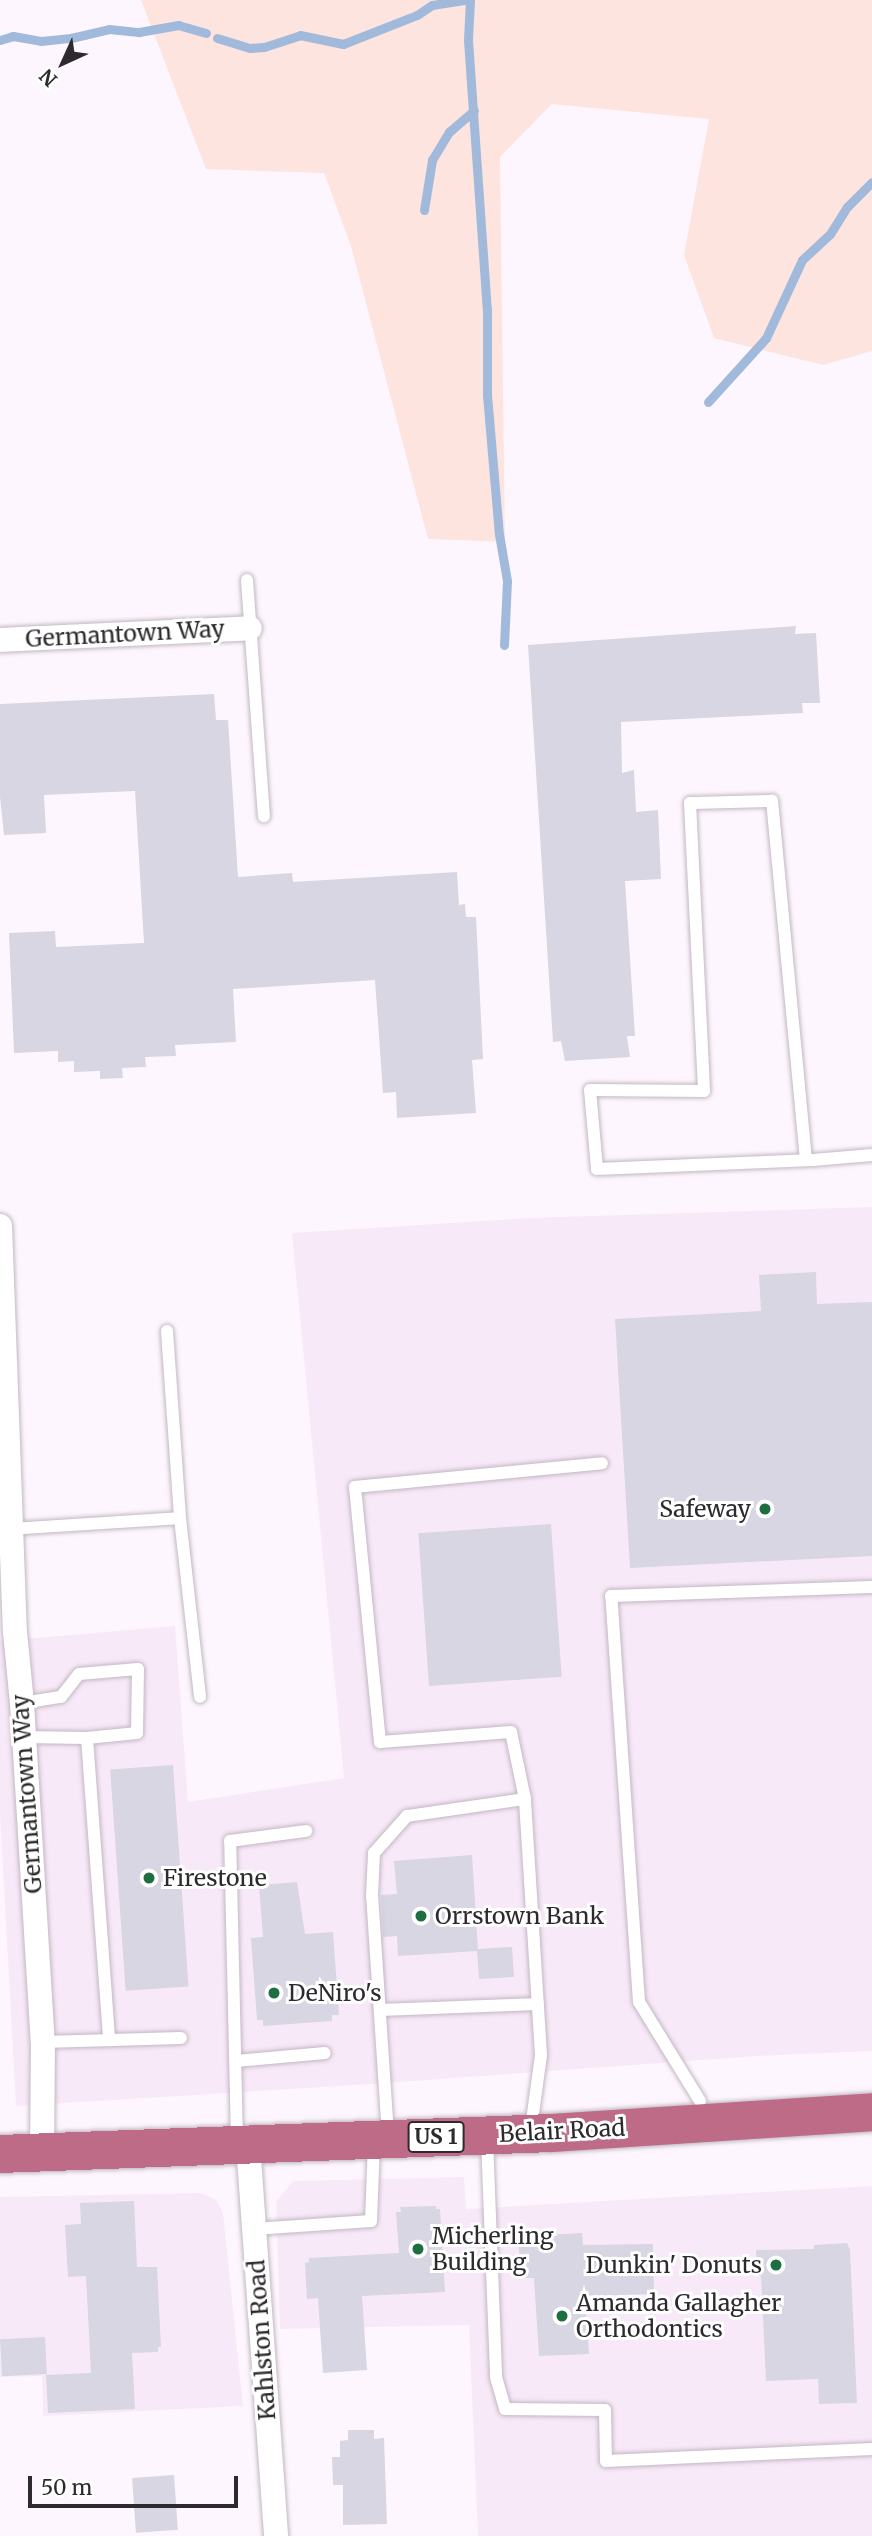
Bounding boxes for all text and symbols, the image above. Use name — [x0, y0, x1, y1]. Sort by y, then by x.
north arrow — [28, 28, 98, 98]
text: N — [34, 64, 62, 92]
street label: Germantown Way — [25, 615, 225, 653]
place label: Safeway — [659, 1495, 751, 1523]
marker: Safeway — [757, 1501, 773, 1517]
street label: Germantown Way — [6, 1694, 48, 1894]
place label: Firestone — [163, 1864, 267, 1892]
marker: Firestone — [141, 1870, 157, 1886]
place label: Orrstown Bank — [435, 1902, 604, 1930]
marker: Orrstown Bank — [413, 1908, 429, 1924]
place label: DeNiro's — [288, 1979, 382, 2007]
marker: DeNiro's — [266, 1985, 282, 2001]
street label: Belair Road — [498, 2114, 626, 2148]
road number: US 1 — [406, 2120, 466, 2154]
place label: Micherling Building — [432, 2222, 554, 2276]
marker: Micherling Building — [410, 2241, 426, 2257]
place label: Dunkin' Donuts — [586, 2251, 762, 2279]
marker: Dunkin' Donuts — [768, 2257, 784, 2273]
street label: Kahlston Road — [243, 2259, 281, 2421]
place label: Amanda Gallagher Orthodontics — [576, 2289, 781, 2343]
marker: Amanda Gallagher Orthodontics — [554, 2308, 570, 2324]
scale bar — [32, 2462, 242, 2506]
text: 50 m — [41, 2474, 92, 2501]

